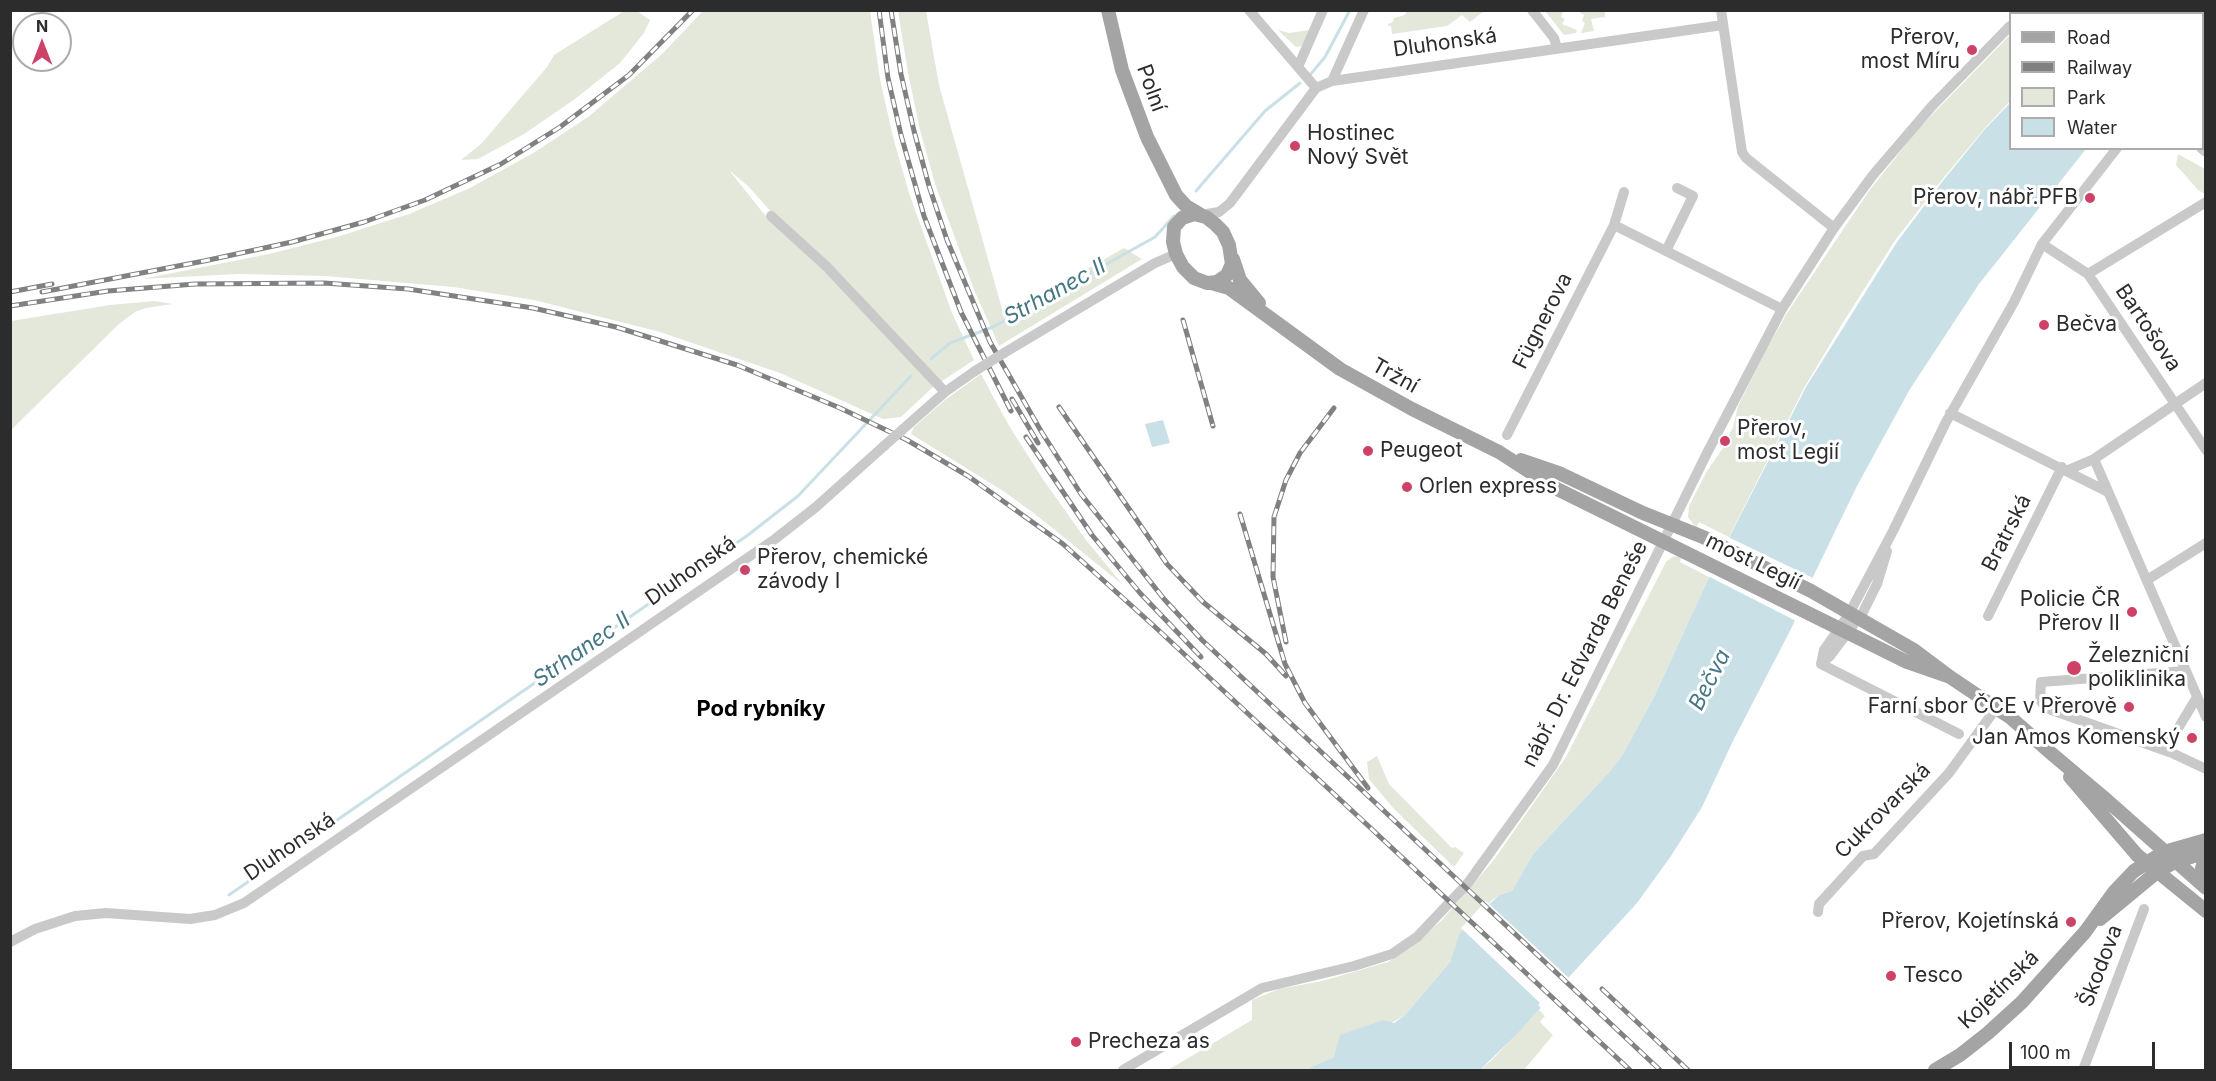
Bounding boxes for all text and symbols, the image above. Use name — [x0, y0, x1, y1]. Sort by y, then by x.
north arrow — [12, 12, 72, 72]
legend — [2009, 12, 2204, 150]
text: N — [36, 16, 48, 36]
street label: Dluhonská — [1392, 23, 1498, 63]
place label: Přerov, most Míru — [1861, 25, 1960, 75]
text: Road — [2067, 27, 2110, 48]
marker: Přerov, most Míru — [1965, 43, 1979, 57]
text: Railway — [2067, 57, 2132, 78]
street label: Polní — [1131, 61, 1171, 115]
text: Park — [2067, 87, 2106, 108]
text: Water — [2067, 117, 2117, 138]
place label: Hostinec Nový Svět — [1307, 121, 1408, 171]
marker: Hostinec Nový Svět — [1288, 139, 1302, 153]
place label: Přerov, nábř.PFB — [1913, 185, 2078, 211]
marker: Přerov, nábř.PFB — [2083, 191, 2097, 205]
water label: Strhanec II — [999, 253, 1111, 331]
street label: Fügnerova — [1508, 269, 1578, 373]
street label: Bartošova — [2110, 280, 2186, 376]
place label: Bečva — [2056, 312, 2117, 338]
marker: Bečva — [2037, 318, 2051, 332]
street label: Tržní — [1367, 353, 1423, 399]
place label: Přerov, most Legií — [1737, 416, 1839, 466]
marker: Přerov, most Legií — [1718, 434, 1732, 448]
place label: Peugeot — [1380, 438, 1463, 464]
marker: Peugeot — [1361, 444, 1375, 458]
place label: Orlen express — [1419, 474, 1557, 500]
marker: Orlen express — [1400, 480, 1414, 494]
street label: Bratrská — [1977, 490, 2037, 576]
street label: most Legií — [1702, 528, 1804, 596]
street label: Dluhonská — [641, 531, 741, 611]
street label: nábř. Dr. Edvarda Beneše — [1517, 537, 1653, 771]
place label: Přerov, chemické závody I — [757, 545, 928, 595]
marker: Přerov, chemické závody I — [738, 563, 752, 577]
place label: Policie ČR Přerov II — [2020, 587, 2120, 637]
marker: Policie ČR Přerov II — [2125, 605, 2139, 619]
water label: Strhanec II — [528, 607, 636, 693]
place label: Železniční poliklinika — [2088, 643, 2189, 693]
water label: Bečva — [1684, 645, 1736, 715]
marker: Železniční poliklinika — [2065, 659, 2083, 677]
place label: Farní sbor ČCE v Přerově — [1868, 694, 2117, 720]
district label: Pod rybníky — [697, 696, 825, 722]
marker: Farní sbor ČCE v Přerově — [2122, 700, 2136, 714]
place label: Jan Amos Komenský — [1972, 725, 2180, 751]
marker: Jan Amos Komenský — [2185, 731, 2199, 745]
street label: Cukrovarská — [1830, 758, 1936, 864]
street label: Dluhonská — [240, 807, 340, 887]
place label: Přerov, Kojetínská — [1881, 909, 2059, 935]
marker: Přerov, Kojetínská — [2064, 915, 2078, 929]
street label: Škodova — [2074, 922, 2128, 1010]
street label: Kojetínská — [1954, 946, 2044, 1034]
place label: Tesco — [1903, 963, 1963, 989]
marker: Tesco — [1884, 969, 1898, 983]
place label: Precheza as — [1088, 1029, 1210, 1055]
scale bar — [2012, 1030, 2158, 1068]
marker: Precheza as — [1069, 1035, 1083, 1049]
text: 100 m — [2020, 1042, 2071, 1063]

